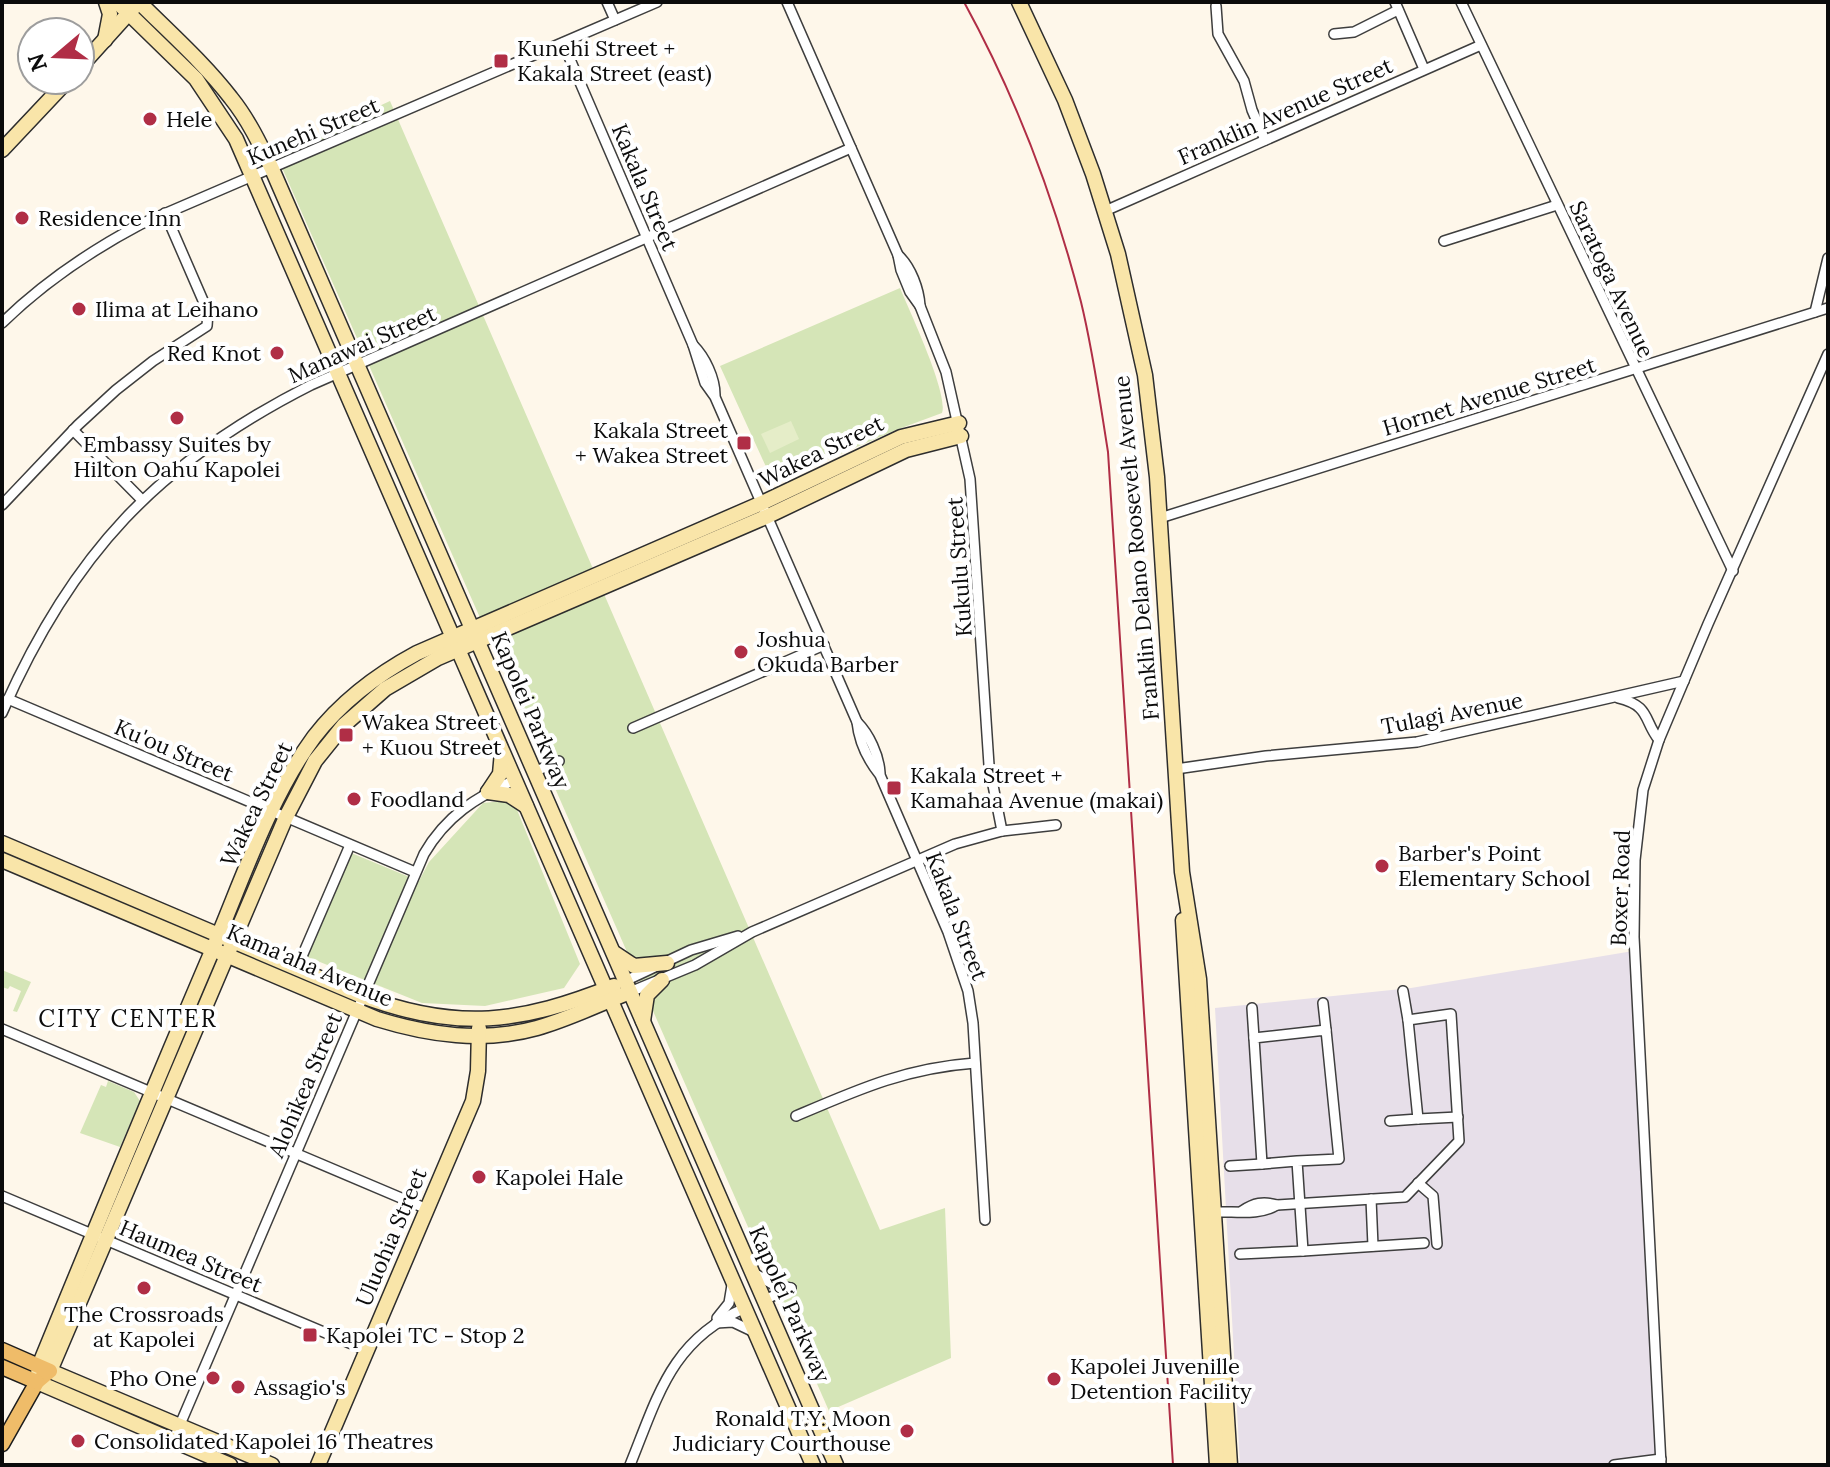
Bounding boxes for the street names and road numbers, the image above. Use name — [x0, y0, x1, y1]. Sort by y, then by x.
street label: Franklin Avenue Street — [1173, 51, 1397, 171]
street label: Kunehi Street — [243, 90, 384, 171]
street label: Kakala Street — [606, 119, 684, 255]
street label: Saratoga Avenue — [1563, 196, 1661, 362]
street label: Manawai Street — [284, 299, 441, 389]
street label: Hornet Avenue Street — [1379, 350, 1599, 442]
street label: Franklin Delano Roosevelt Avenue — [1107, 374, 1165, 722]
street label: Wakea Street — [754, 409, 888, 493]
street label: Kukulu Street — [940, 496, 978, 638]
street label: Kapolei Parkway — [485, 627, 577, 793]
street label: Tulagi Avenue — [1379, 686, 1525, 740]
street label: Ku'ou Street — [110, 712, 238, 788]
street label: Wakea Street — [214, 737, 298, 871]
street label: Boxer Road — [1604, 829, 1636, 947]
street label: Kakala Street — [920, 848, 994, 984]
street label: Kama'aha Avenue — [223, 917, 397, 1013]
street label: Alohikea Street — [261, 1008, 348, 1163]
street label: Uluohia Street — [349, 1163, 433, 1310]
street label: Haumea Street — [115, 1213, 267, 1299]
street label: Kapolei Parkway — [743, 1221, 837, 1387]

